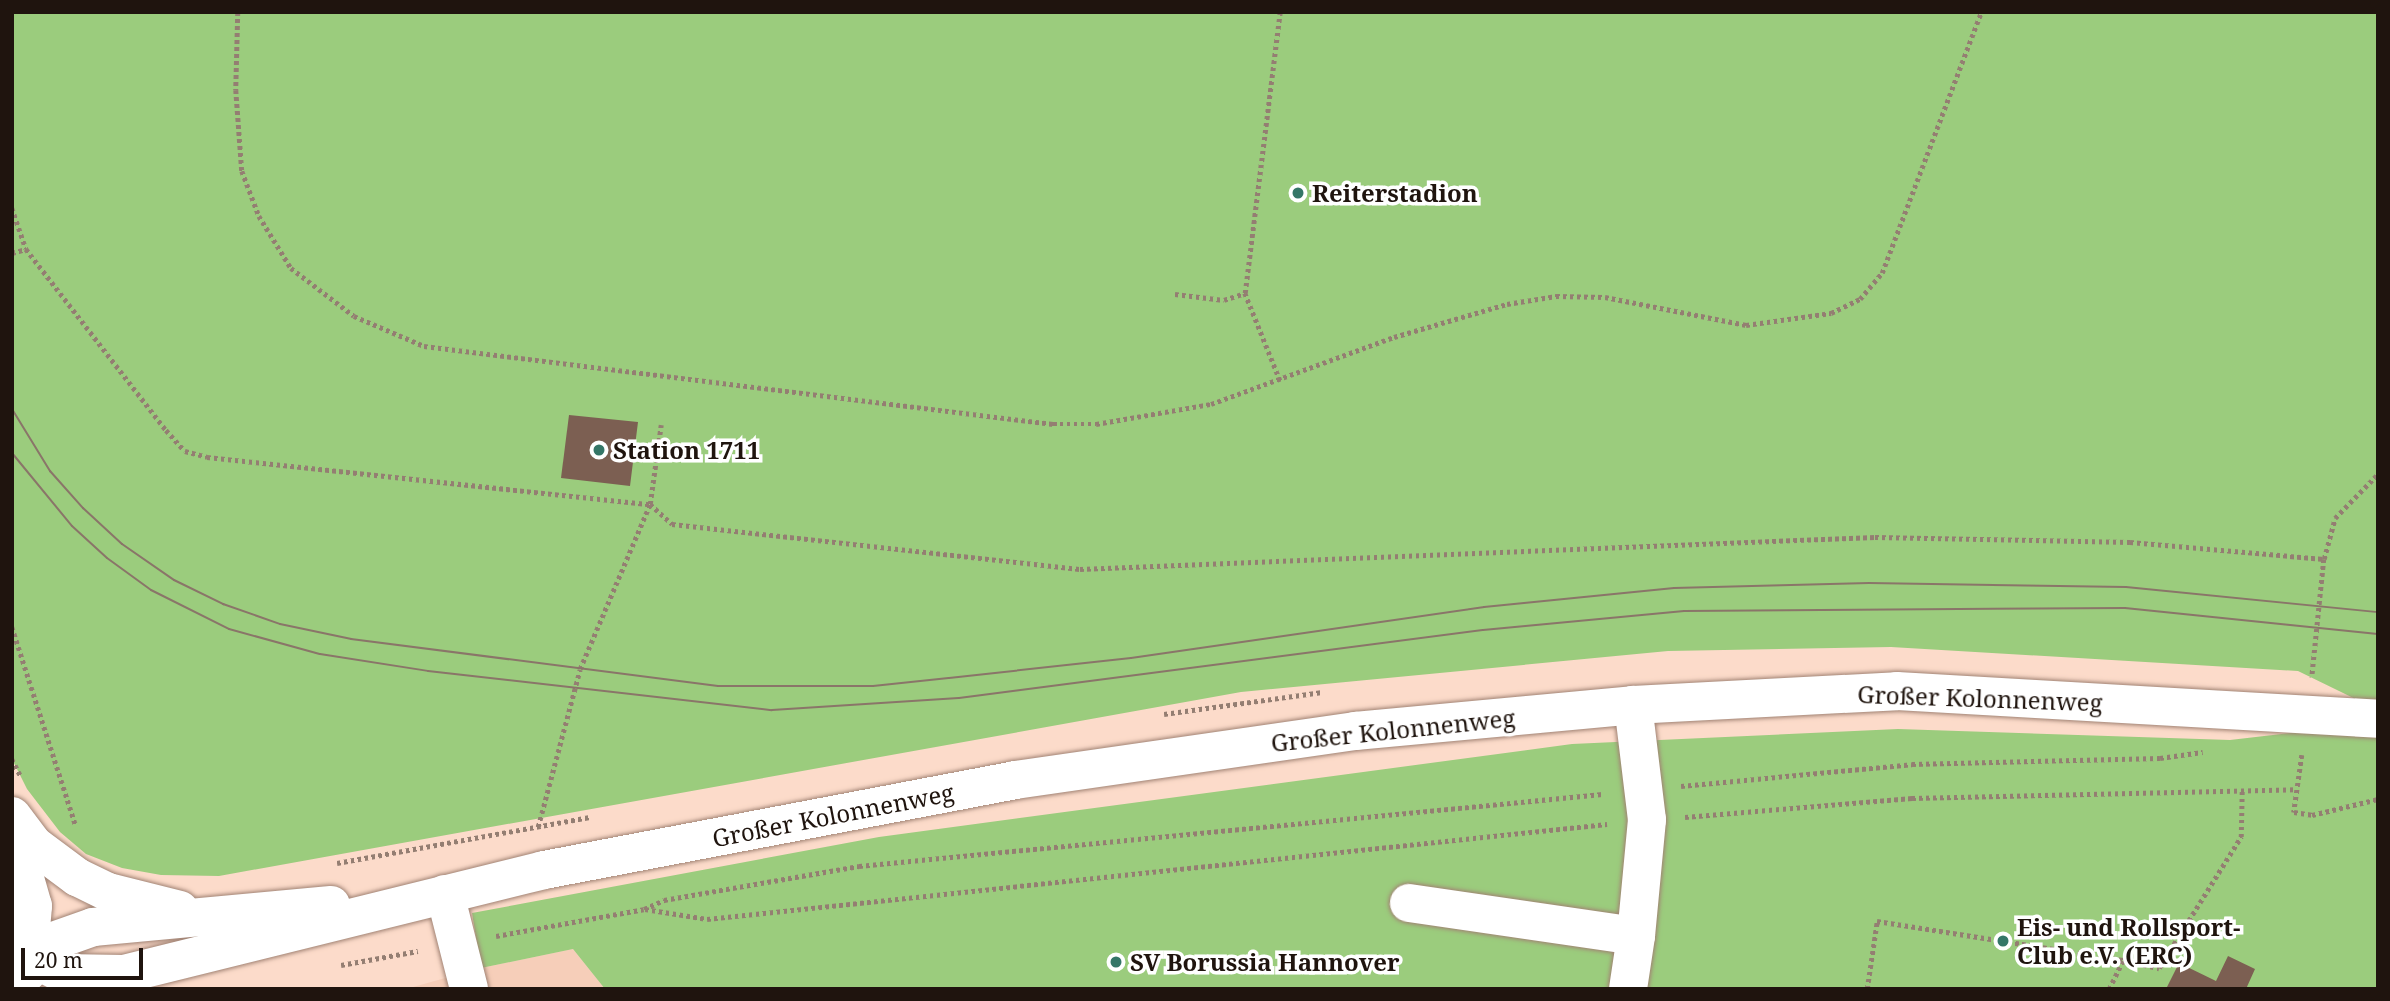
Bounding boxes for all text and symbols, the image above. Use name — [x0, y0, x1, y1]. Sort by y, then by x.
place label: Reiterstadion — [1312, 179, 1478, 207]
marker: Reiterstadion — [1290, 185, 1306, 201]
place label: Station 1711 — [613, 436, 760, 464]
marker: Station 1711 — [591, 442, 607, 458]
street label: Großer Kolonnenweg — [1857, 679, 2103, 717]
street label: Großer Kolonnenweg — [1269, 703, 1517, 757]
street label: Großer Kolonnenweg — [710, 777, 956, 853]
place label: Eis- und Rollsport- Club e.V. (ERC) — [2017, 913, 2240, 969]
marker: Eis- und Rollsport- Club e.V. (ERC) — [1995, 933, 2011, 949]
scale bar — [24, 934, 147, 978]
text: 20 m — [34, 946, 83, 974]
place label: SV Borussia Hannover — [1130, 948, 1400, 976]
marker: SV Borussia Hannover — [1108, 954, 1124, 970]

